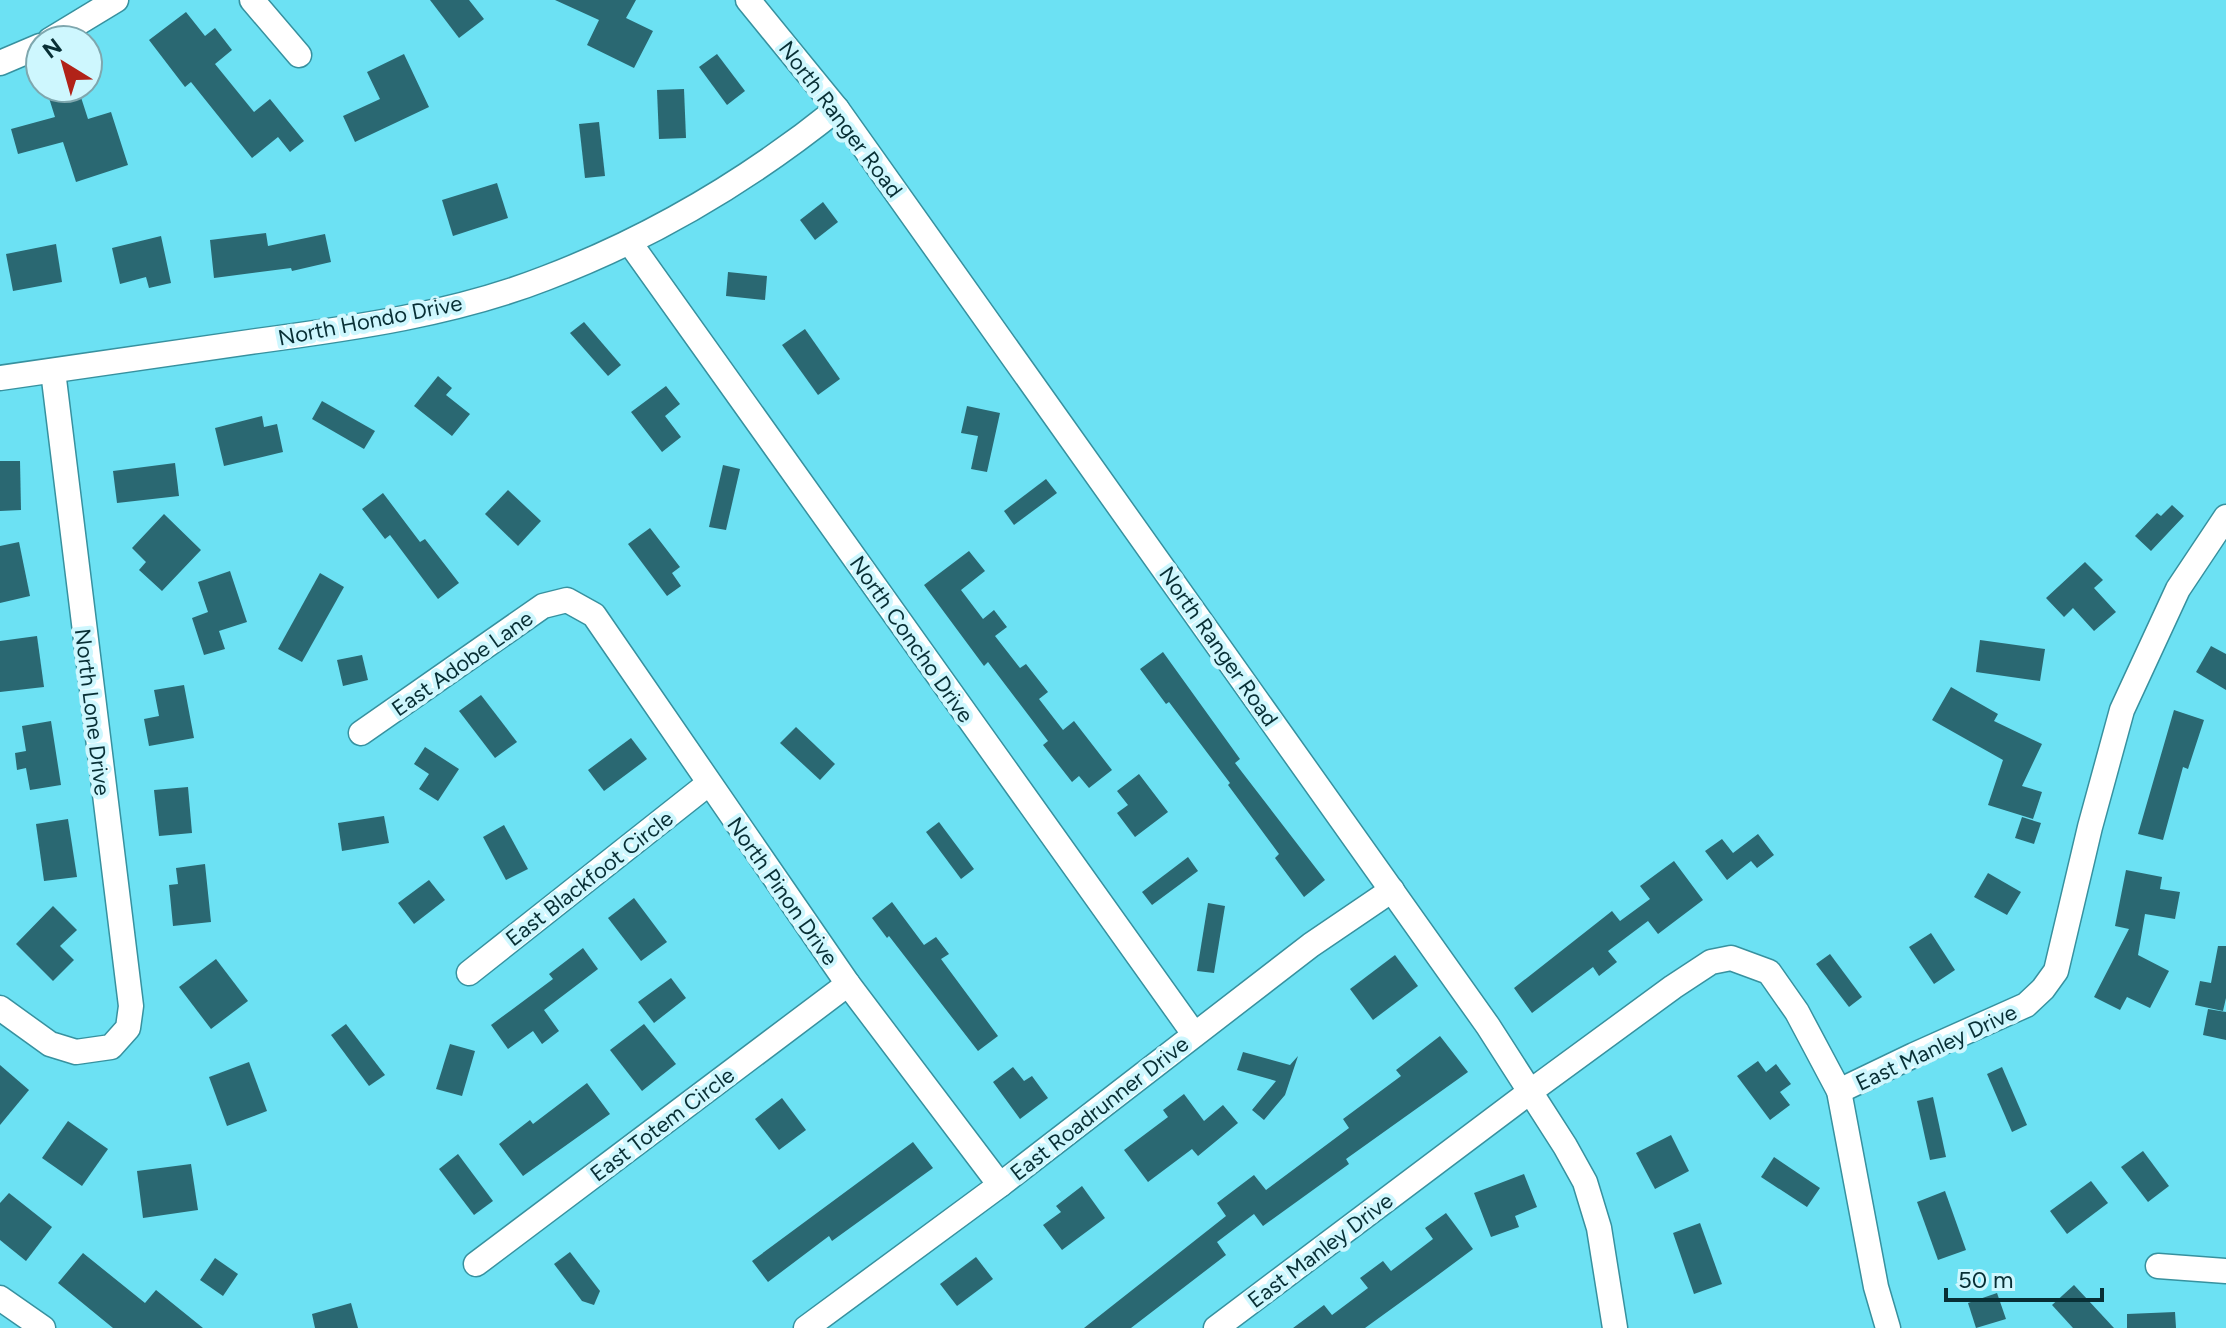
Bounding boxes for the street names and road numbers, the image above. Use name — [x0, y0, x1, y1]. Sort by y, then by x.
street label: North Ranger Road — [773, 36, 908, 203]
street label: North Hondo Drive — [276, 289, 464, 352]
street label: North Concho Drive — [844, 551, 979, 728]
street label: North Ranger Road — [1153, 561, 1284, 731]
street label: East Adobe Lane — [387, 605, 538, 722]
street label: North Lone Drive — [69, 627, 116, 797]
street label: East Blackfoot Circle — [500, 805, 678, 952]
street label: North Pinon Drive — [721, 812, 844, 971]
street label: East Manley Drive — [1851, 998, 2021, 1097]
street label: East Roadrunner Drive — [1005, 1030, 1194, 1186]
street label: East Totem Circle — [585, 1061, 740, 1187]
street label: East Manley Drive — [1242, 1187, 1398, 1314]

